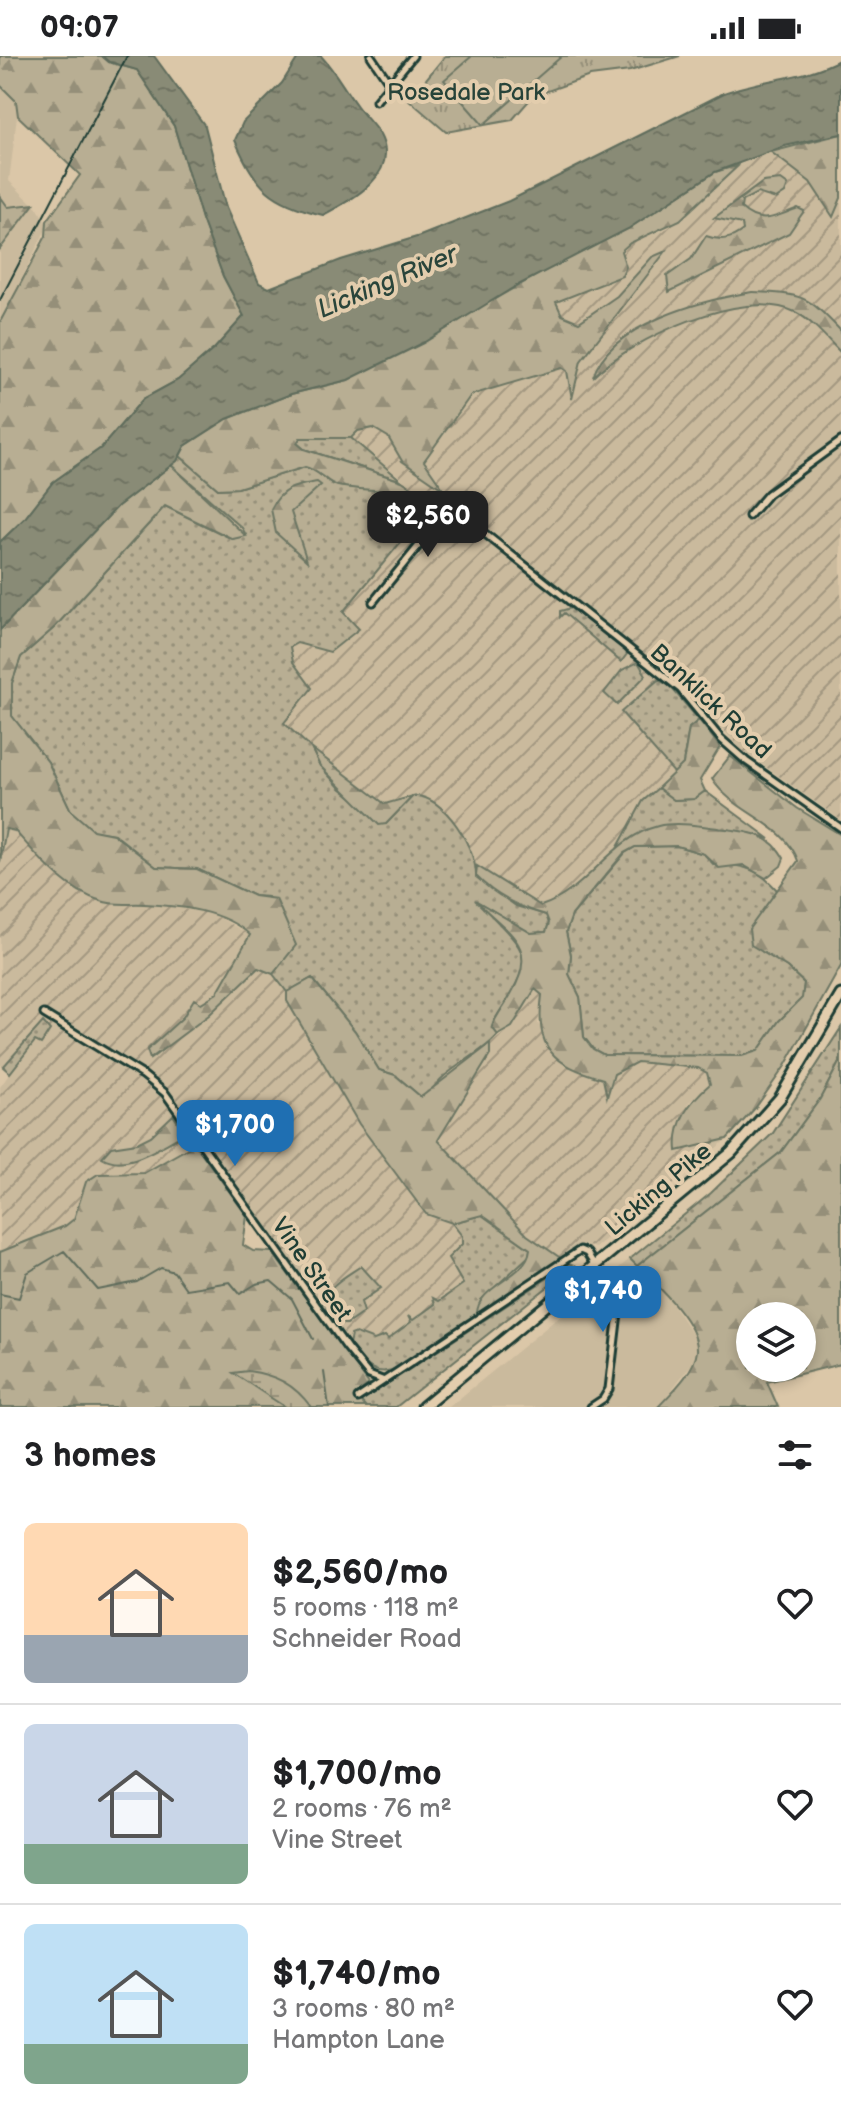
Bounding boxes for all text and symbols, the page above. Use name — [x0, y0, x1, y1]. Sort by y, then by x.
text: 09:07 — [40, 10, 119, 46]
park label: Rosedale Park — [387, 78, 545, 107]
water label: Licking River — [313, 238, 464, 326]
pin: $2,560 — [363, 491, 493, 559]
text: $2,560 — [385, 501, 471, 532]
street label: Banklick Road — [644, 638, 777, 765]
pin: $1,700 — [170, 1100, 300, 1168]
text: $1,700 — [195, 1110, 275, 1141]
street label: Licking Pike — [599, 1137, 717, 1242]
street label: Vine Street — [265, 1212, 358, 1327]
pin: $1,740 — [538, 1266, 668, 1334]
text: $1,740 — [563, 1276, 643, 1307]
map controls — [736, 1302, 816, 1382]
button: layers — [736, 1302, 816, 1382]
icon: filters — [773, 1433, 817, 1477]
text: 3 homes — [24, 1435, 156, 1476]
text: $2,560/mo — [272, 1552, 448, 1593]
icon: home — [88, 1555, 184, 1651]
icon: heart — [773, 1581, 817, 1625]
text: 5 rooms · 118 m² — [272, 1593, 459, 1624]
text: Schneider Road — [272, 1624, 462, 1655]
text: $1,700/mo — [272, 1753, 442, 1794]
icon: home — [88, 1756, 184, 1852]
icon: heart — [773, 1782, 817, 1826]
text: 2 rooms · 76 m² — [272, 1794, 452, 1825]
text: Vine Street — [272, 1825, 402, 1856]
text: $1,740/mo — [272, 1953, 441, 1994]
icon: home — [88, 1956, 184, 2052]
icon: heart — [773, 1982, 817, 2026]
text: 3 rooms · 80 m² — [272, 1994, 455, 2025]
text: Hampton Lane — [272, 2025, 445, 2056]

